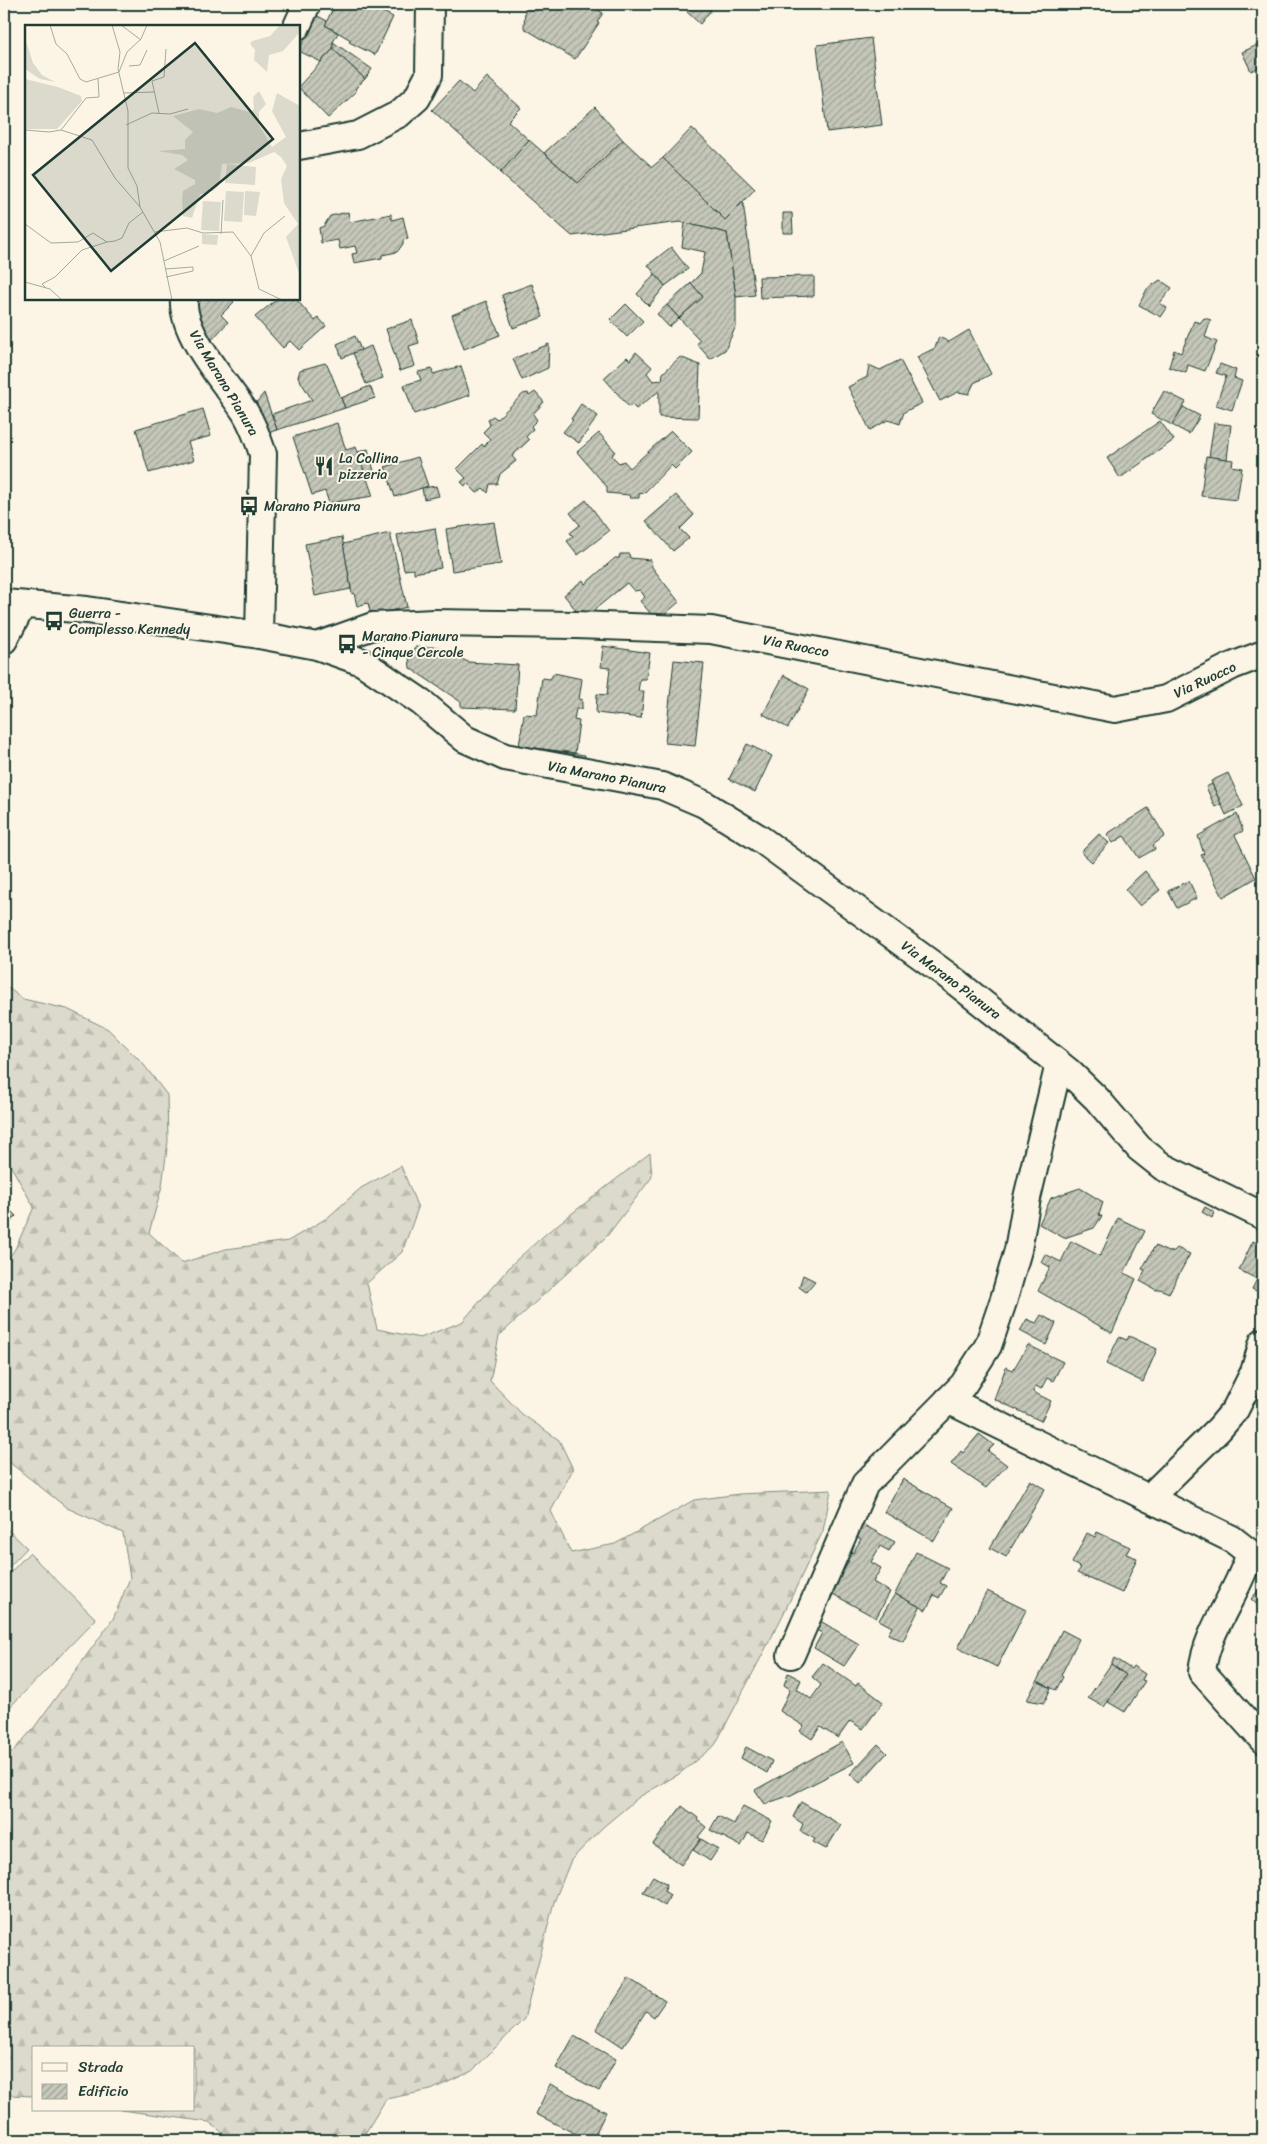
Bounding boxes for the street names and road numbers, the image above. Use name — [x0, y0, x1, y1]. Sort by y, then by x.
street label: Via Marano Pianura — [182, 325, 266, 441]
street label: Via Ruocco — [761, 627, 831, 665]
street label: Via Ruocco — [1169, 655, 1241, 705]
street label: Via Marano Pianura — [546, 753, 668, 801]
street label: Via Marano Pianura — [895, 934, 1007, 1026]

